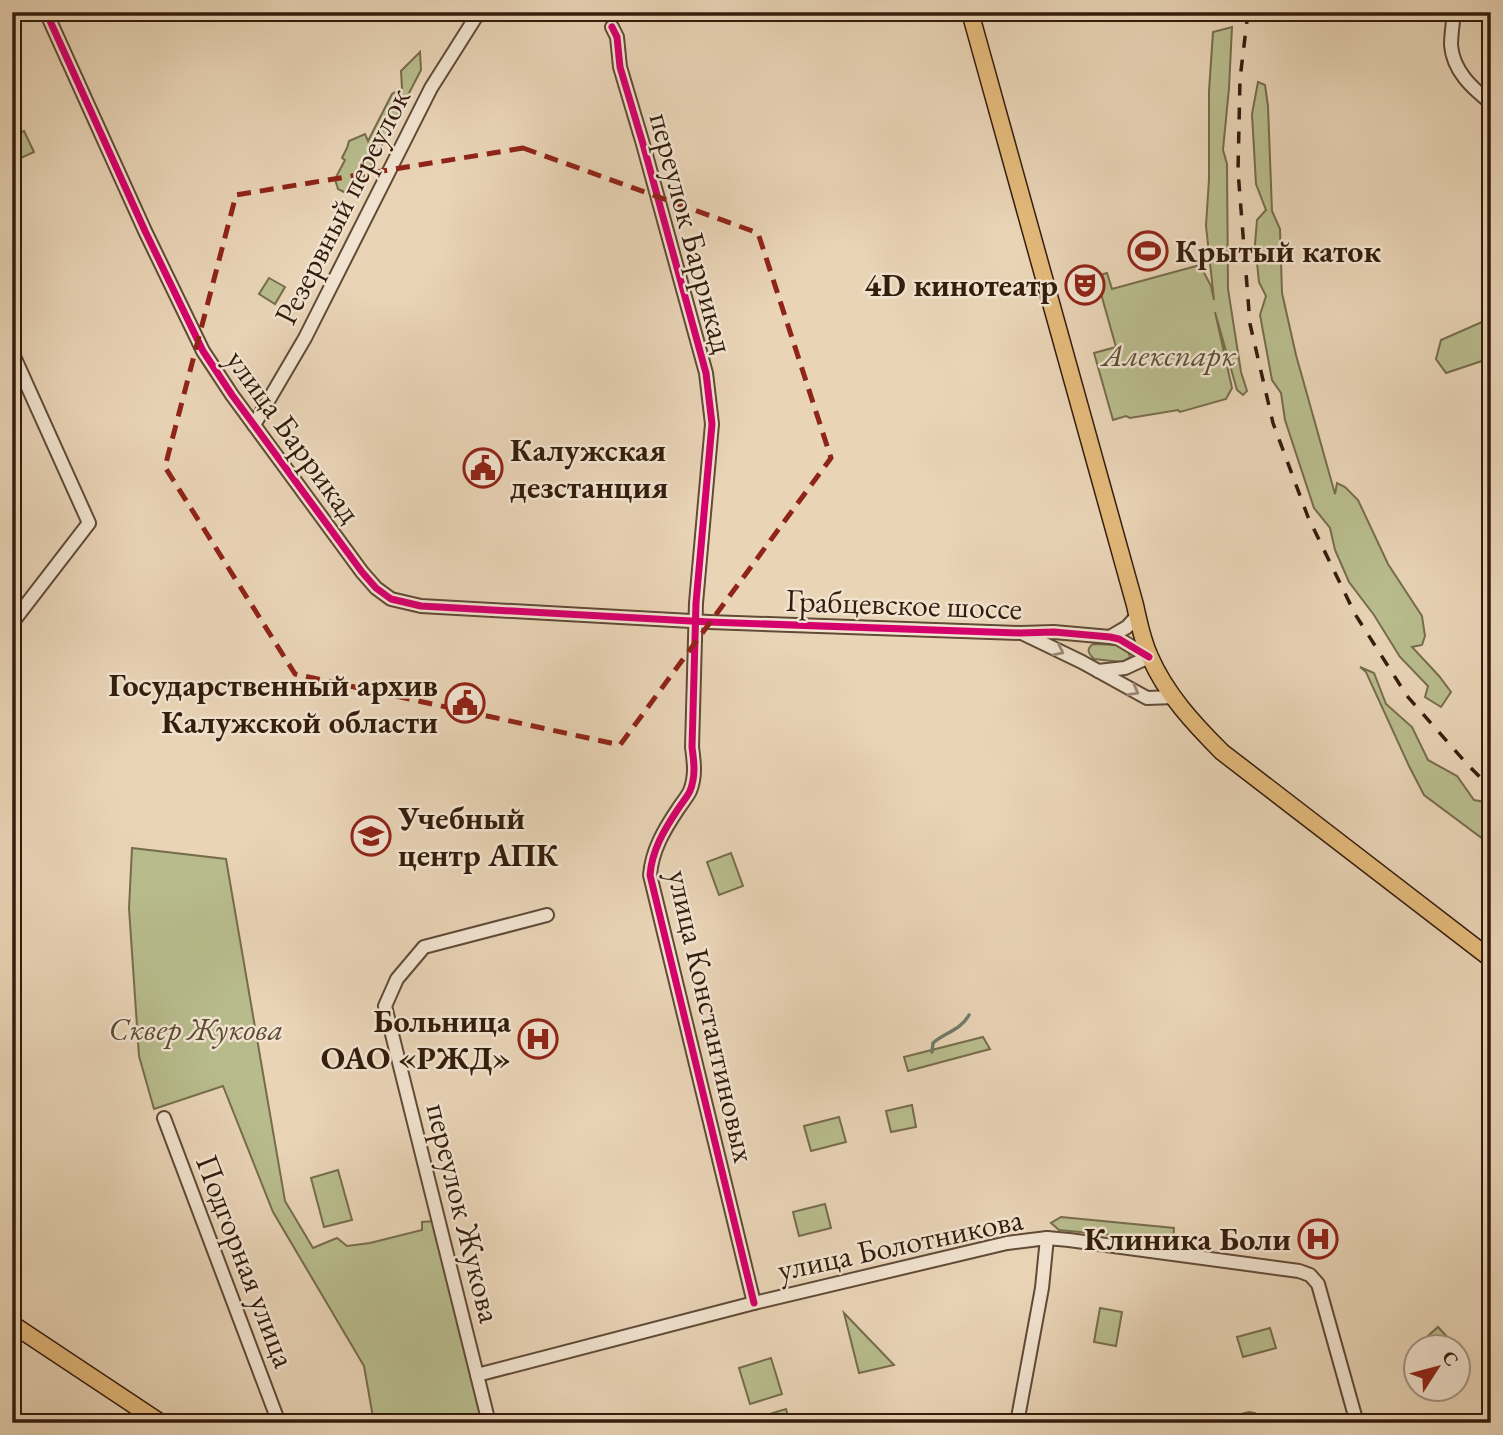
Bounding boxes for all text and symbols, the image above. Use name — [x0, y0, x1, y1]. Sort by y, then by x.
street label: Резервный переулок — [264, 80, 420, 332]
street label: переулок Баррикад — [640, 108, 744, 358]
sports icon: Крытый каток — [1127, 230, 1169, 272]
place label: Крытый каток — [1175, 230, 1381, 272]
place label: 4D кинотеатр — [864, 264, 1058, 306]
theatre icon: 4D кинотеатр — [1064, 264, 1106, 306]
park label: Алекспарк — [1100, 334, 1237, 376]
street label: улица Баррикад — [217, 341, 371, 532]
place label: Калужская дезстанция — [510, 429, 668, 508]
public building icon: Калужская дезстанция — [462, 447, 504, 489]
street label: Грабцевское шоссе — [785, 579, 1023, 629]
one-way arrow — [1052, 643, 1064, 657]
place label: Государственный архив Калужской области — [108, 664, 438, 743]
public building icon: Государственный архив Калужской области — [444, 682, 486, 724]
one-way arrow — [1127, 683, 1139, 696]
place label: Учебный центр АПК — [397, 797, 559, 876]
school or university icon: Учебный центр АПК — [350, 815, 392, 857]
street label: улица Константиновых — [658, 866, 766, 1167]
place label: Больница ОАО «РЖД» — [321, 1000, 512, 1079]
park label: Сквер Жукова — [109, 1008, 283, 1050]
hospital icon: Больница ОАО «РЖД» — [517, 1018, 559, 1060]
street label: переулок Жукова — [416, 1099, 512, 1327]
street label: Подгорная улица — [186, 1149, 306, 1374]
street label: улица Болотникова — [774, 1197, 1027, 1290]
place label: Клиника Боли — [1084, 1218, 1291, 1260]
hospital icon: Клиника Боли — [1297, 1218, 1339, 1260]
north arrow — [1402, 1334, 1472, 1404]
text: С — [1436, 1345, 1464, 1371]

